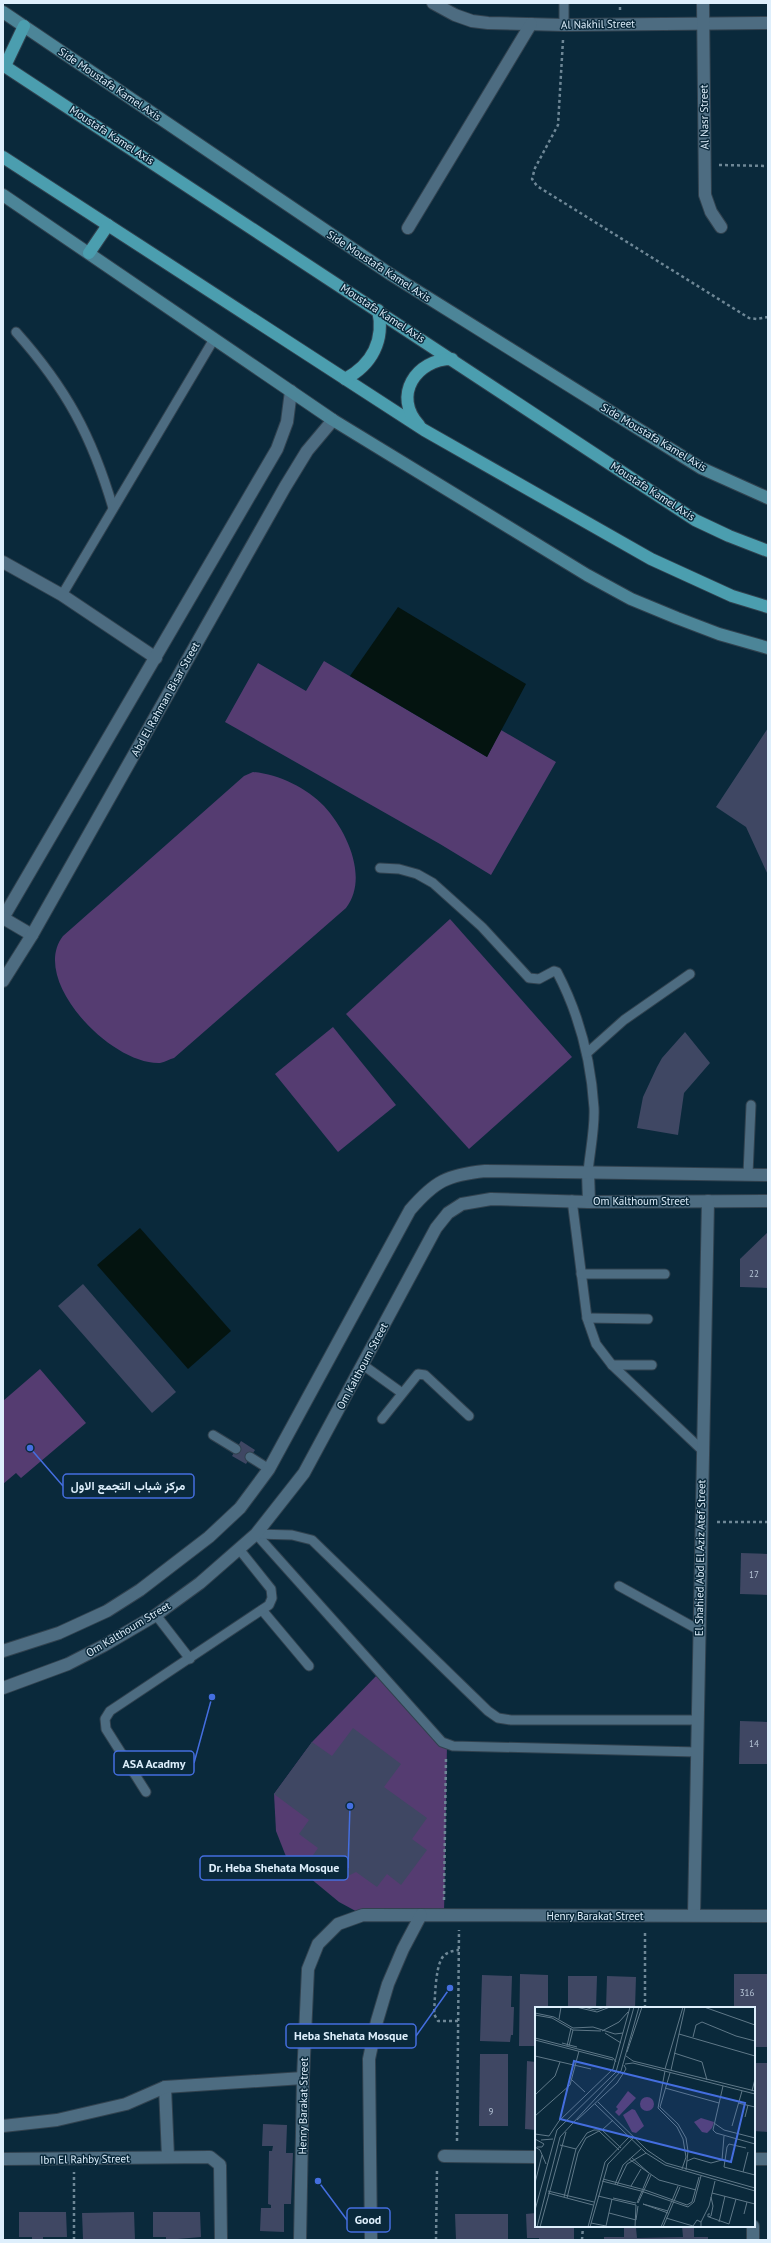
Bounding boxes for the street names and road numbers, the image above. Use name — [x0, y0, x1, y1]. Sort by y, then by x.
street label: Al Nakhil Street — [561, 16, 635, 32]
street label: Side Moustafa Kamel Axis — [56, 44, 164, 124]
street label: Al Nasr Street — [696, 84, 712, 150]
street label: Moustafa Kamel Axis — [67, 103, 157, 168]
street label: Side Moustafa Kamel Axis — [324, 227, 434, 305]
street label: Moustafa Kamel Axis — [338, 281, 428, 346]
street label: Side Moustafa Kamel Axis — [599, 400, 710, 474]
street label: Moustafa Kamel Axis — [608, 459, 698, 524]
street label: Abd El Rahman Bisar Street — [128, 639, 202, 759]
street label: Om Kalthoum Street — [593, 1194, 689, 1208]
street label: Om Kalthoum Street — [333, 1320, 391, 1412]
street label: El Shahied Abd El Aziz Atef Street — [692, 1479, 708, 1636]
street label: Om Kalthoum Street — [83, 1598, 173, 1660]
street label: Henry Barakat Street — [547, 1909, 644, 1923]
street label: Henry Barakat Street — [295, 2057, 311, 2155]
street label: Ibn El Rahby Street — [40, 2151, 130, 2167]

